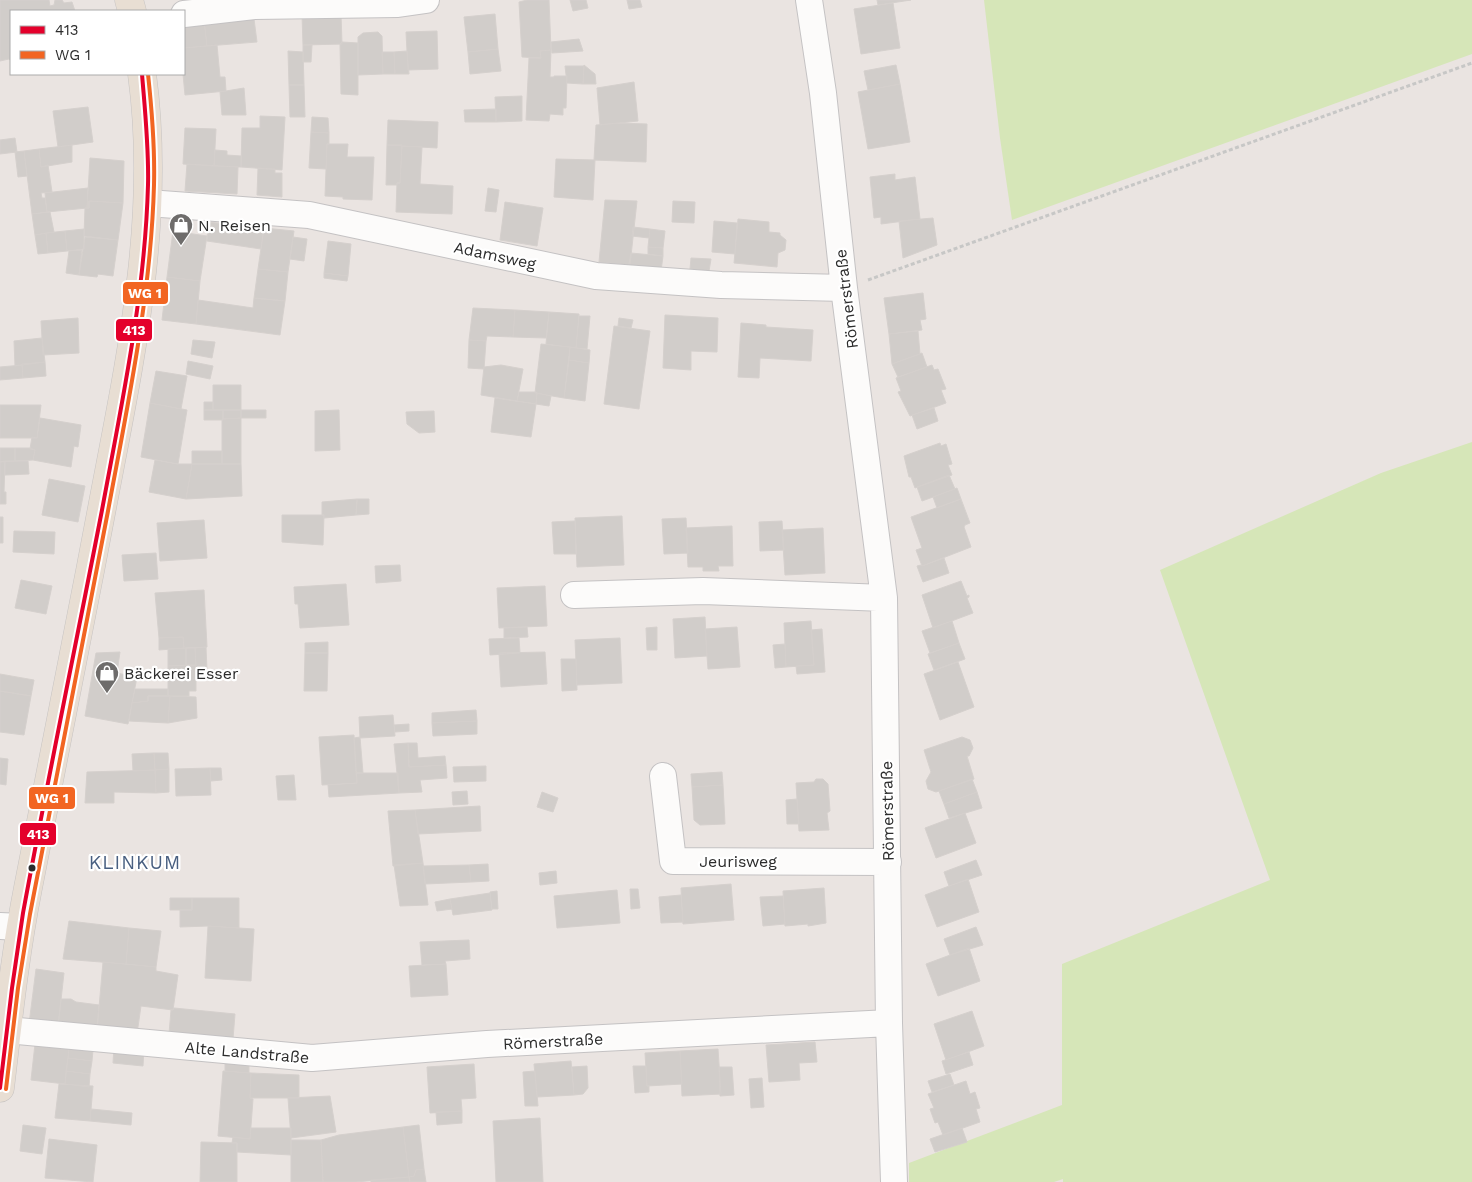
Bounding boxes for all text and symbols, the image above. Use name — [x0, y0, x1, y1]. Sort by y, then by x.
legend — [10, 10, 185, 75]
text: 413 — [55, 21, 79, 39]
text: WG 1 — [55, 46, 91, 64]
shop icon: N. Reisen — [168, 212, 194, 246]
place label: N. Reisen — [198, 216, 271, 235]
street label: Adamsweg — [452, 238, 538, 274]
street label: Römerstraße — [831, 248, 862, 350]
line badge: WG 1 — [122, 281, 169, 305]
text: WG 1 — [128, 285, 162, 301]
line badge: 413 — [115, 318, 153, 342]
text: 413 — [122, 322, 146, 338]
shop icon: Bäckerei Esser — [94, 660, 120, 694]
place label: Bäckerei Esser — [124, 664, 239, 683]
street label: Römerstraße — [877, 761, 898, 861]
line badge: WG 1 — [28, 786, 76, 810]
text: WG 1 — [35, 790, 69, 806]
line badge: 413 — [19, 822, 57, 846]
text: 413 — [26, 826, 50, 842]
district label: KLINKUM — [89, 851, 181, 874]
street label: Jeurisweg — [699, 852, 777, 871]
unlabelled marker — [27, 863, 37, 873]
street label: Römerstraße — [502, 1029, 604, 1054]
street label: Alte Landstraße — [184, 1038, 310, 1067]

